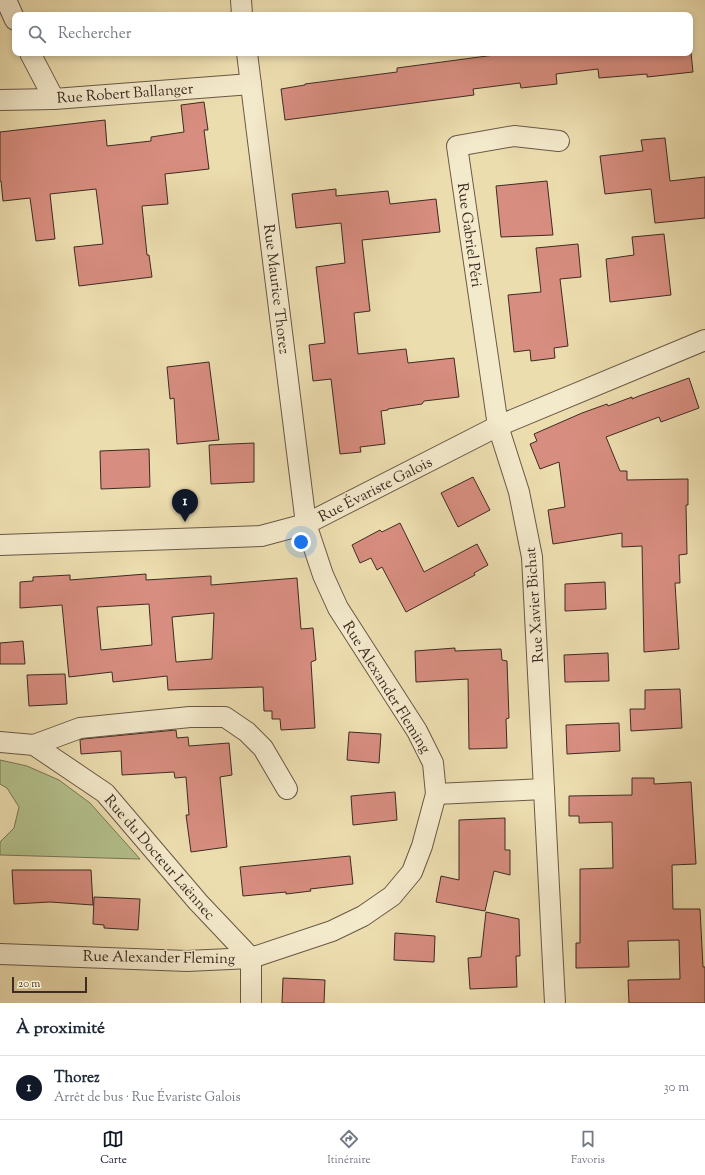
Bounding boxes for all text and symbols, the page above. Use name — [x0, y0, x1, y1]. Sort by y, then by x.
search box — [12, 12, 693, 56]
icon: search — [26, 23, 48, 45]
text: Rechercher — [58, 24, 131, 45]
street label: Rue Robert Ballanger — [56, 79, 195, 110]
street label: Rue Gabriel Péri — [451, 182, 486, 289]
street label: Rue Maurice Thorez — [257, 223, 294, 356]
street label: Rue Évariste Galois — [315, 452, 436, 528]
pin: 1 — [172, 489, 198, 522]
your location — [291, 532, 311, 552]
street label: Rue Xavier Bichat — [521, 546, 550, 663]
street label: Rue Alexander Fleming — [336, 618, 435, 758]
street label: Rue du Docteur Laënnec — [99, 791, 219, 925]
street label: Rue Alexander Fleming — [83, 947, 235, 970]
scale bar — [12, 975, 87, 994]
text: 20 m — [18, 976, 40, 992]
text: À proximité — [16, 1017, 105, 1041]
text: Thorez — [54, 1068, 100, 1089]
text: 1 — [27, 1079, 31, 1097]
text: 30 m — [663, 1079, 689, 1097]
text: Arrêt de bus · Rue Évariste Galois — [54, 1089, 241, 1107]
tab: Carte — [100, 1128, 127, 1168]
tab: Itinéraire — [327, 1128, 371, 1168]
tab: Favoris — [571, 1128, 605, 1168]

